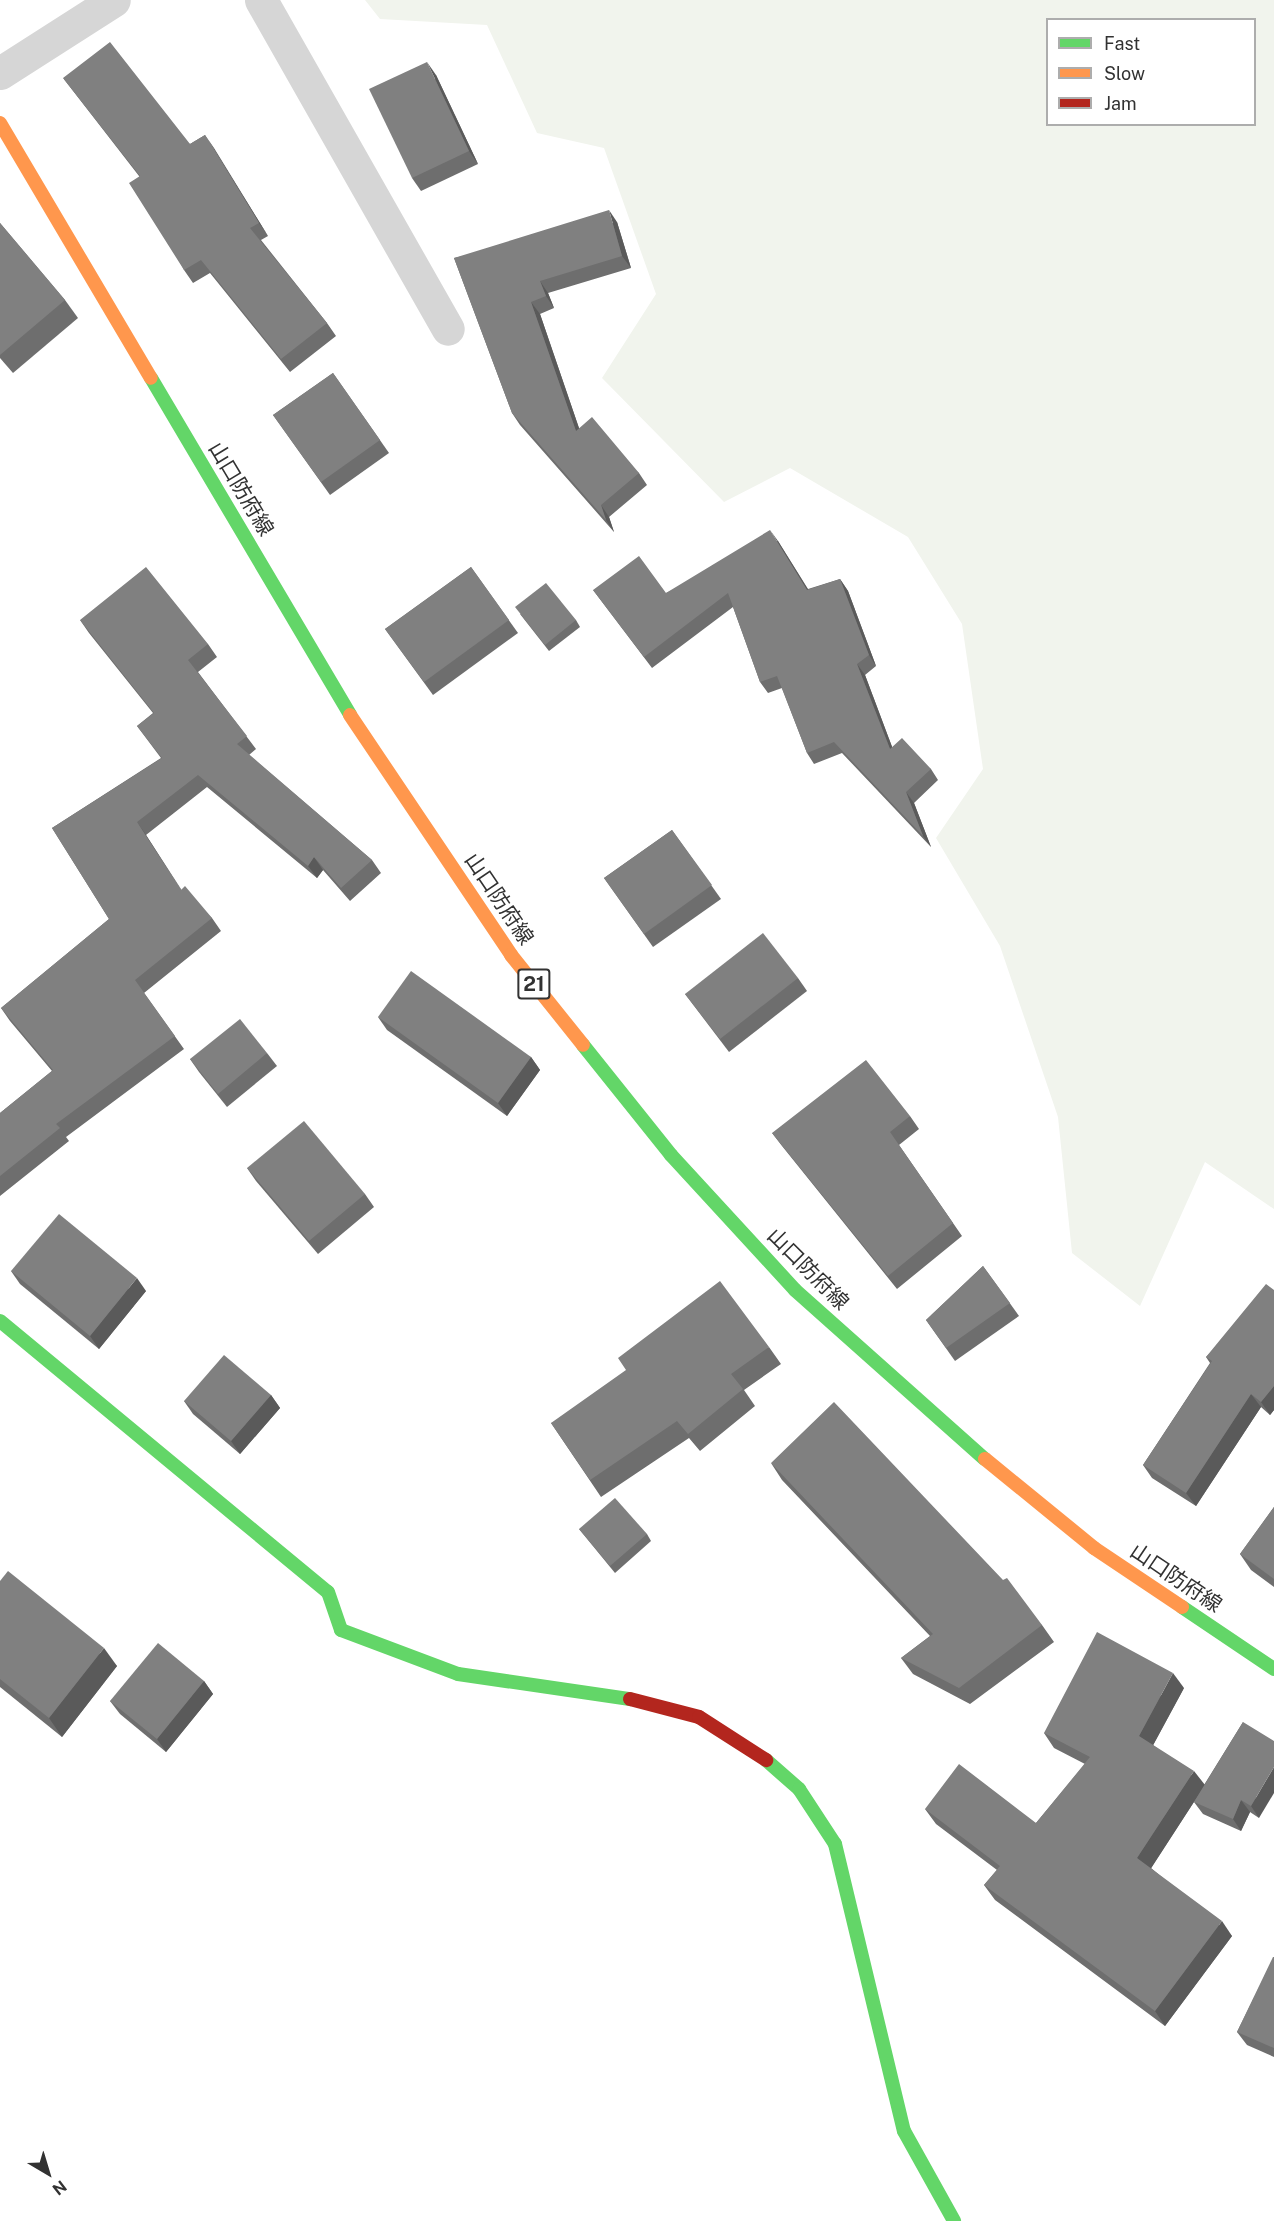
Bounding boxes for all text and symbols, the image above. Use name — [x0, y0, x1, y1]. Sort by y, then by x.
legend — [1046, 18, 1256, 126]
text: Fast — [1104, 33, 1140, 54]
text: Slow — [1104, 63, 1145, 84]
text: Jam — [1104, 93, 1137, 114]
street label: 山口防府線 — [203, 438, 279, 540]
street label: 山口防府線 — [459, 848, 539, 950]
road number: 21 — [516, 967, 552, 1001]
street label: 山口防府線 — [762, 1223, 854, 1315]
street label: 山口防府線 — [1125, 1538, 1227, 1618]
north arrow — [18, 2143, 78, 2203]
text: N — [49, 2176, 70, 2199]

